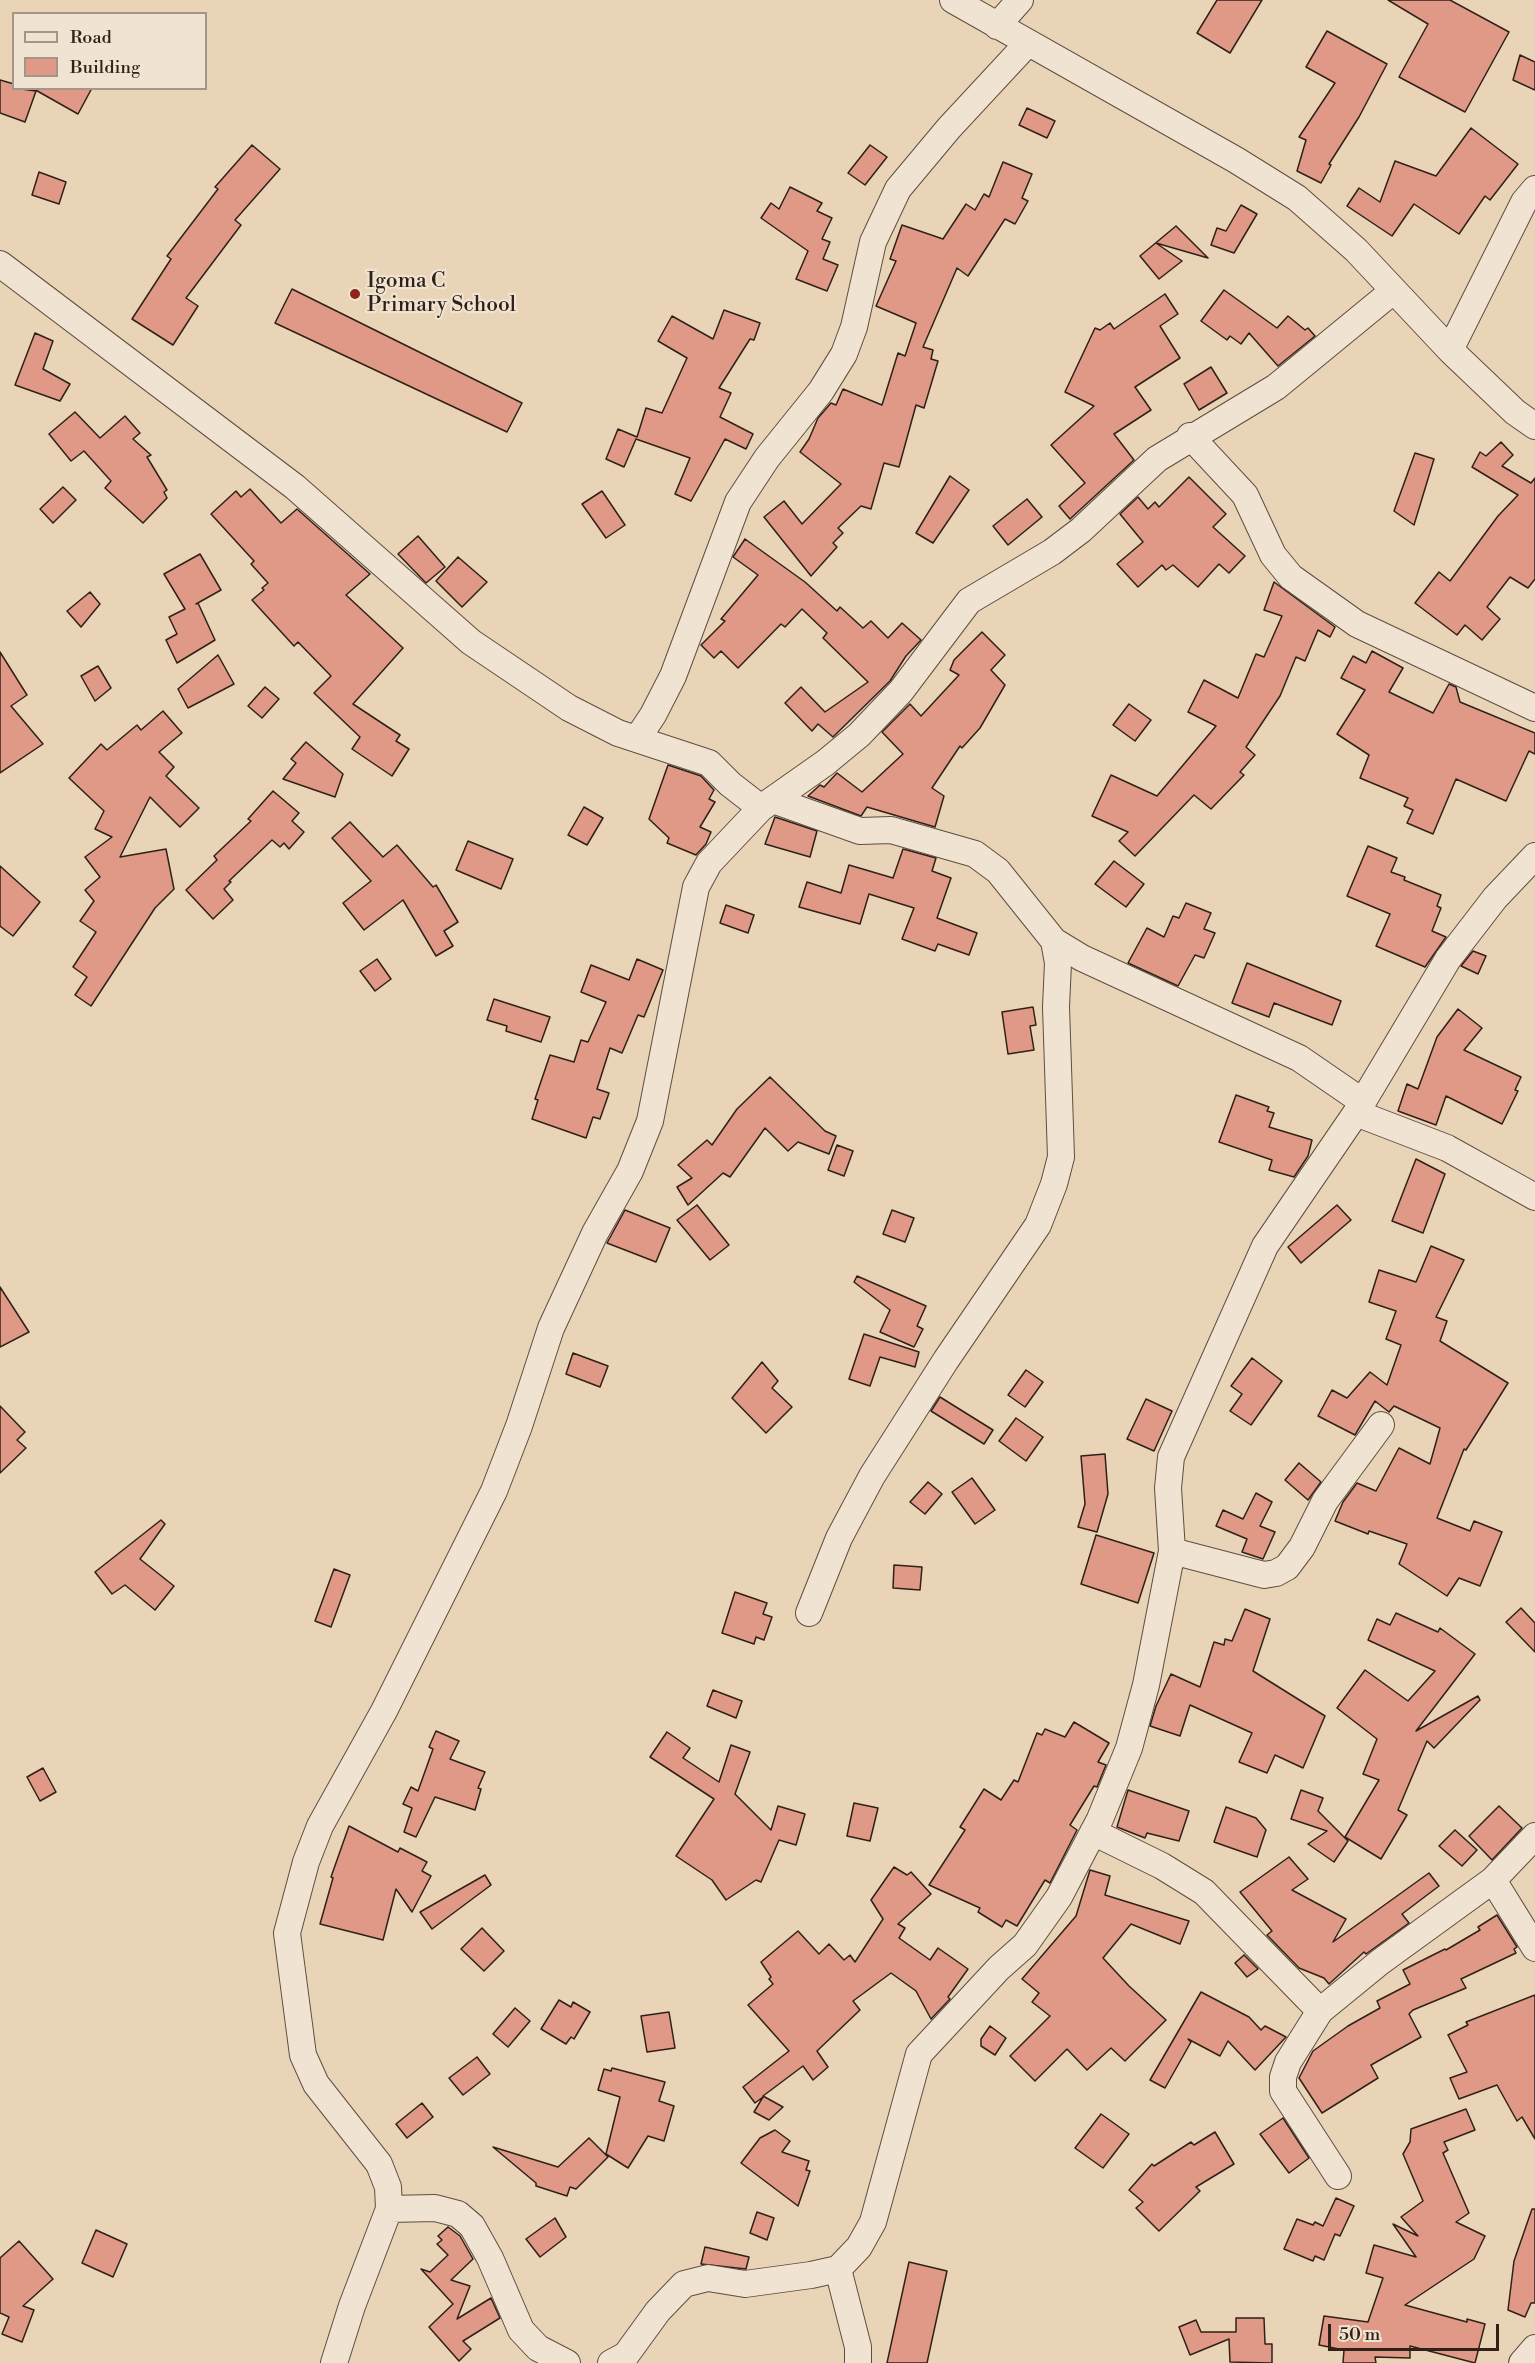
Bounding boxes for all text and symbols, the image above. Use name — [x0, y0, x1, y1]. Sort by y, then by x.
legend — [12, 12, 207, 90]
text: Road — [70, 26, 112, 49]
text: Building — [70, 56, 140, 79]
place label: Igoma C Primary School — [367, 269, 516, 319]
marker: Igoma C Primary School — [348, 287, 362, 301]
scale bar — [1331, 2312, 1502, 2350]
text: 50 m — [1339, 2323, 1380, 2346]

